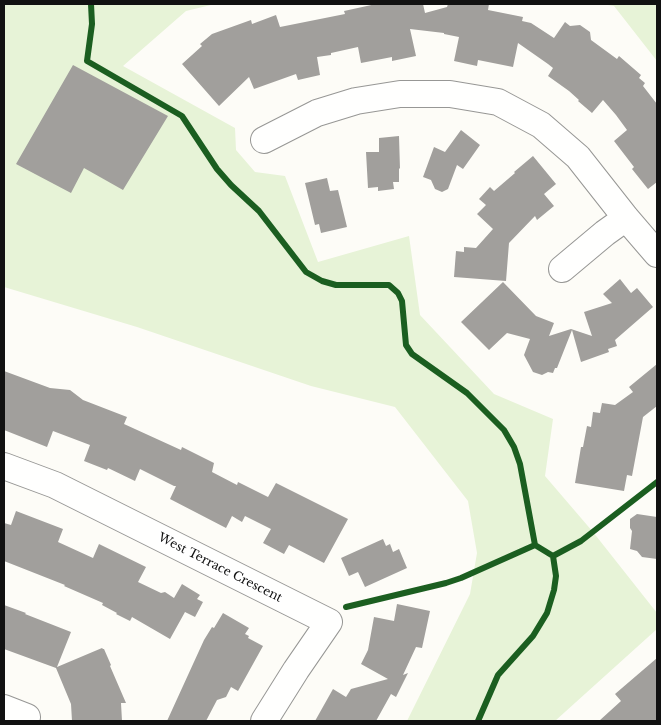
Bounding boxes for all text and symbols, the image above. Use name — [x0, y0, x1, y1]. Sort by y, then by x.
street label: West Terrace Crescent — [156, 530, 284, 606]

